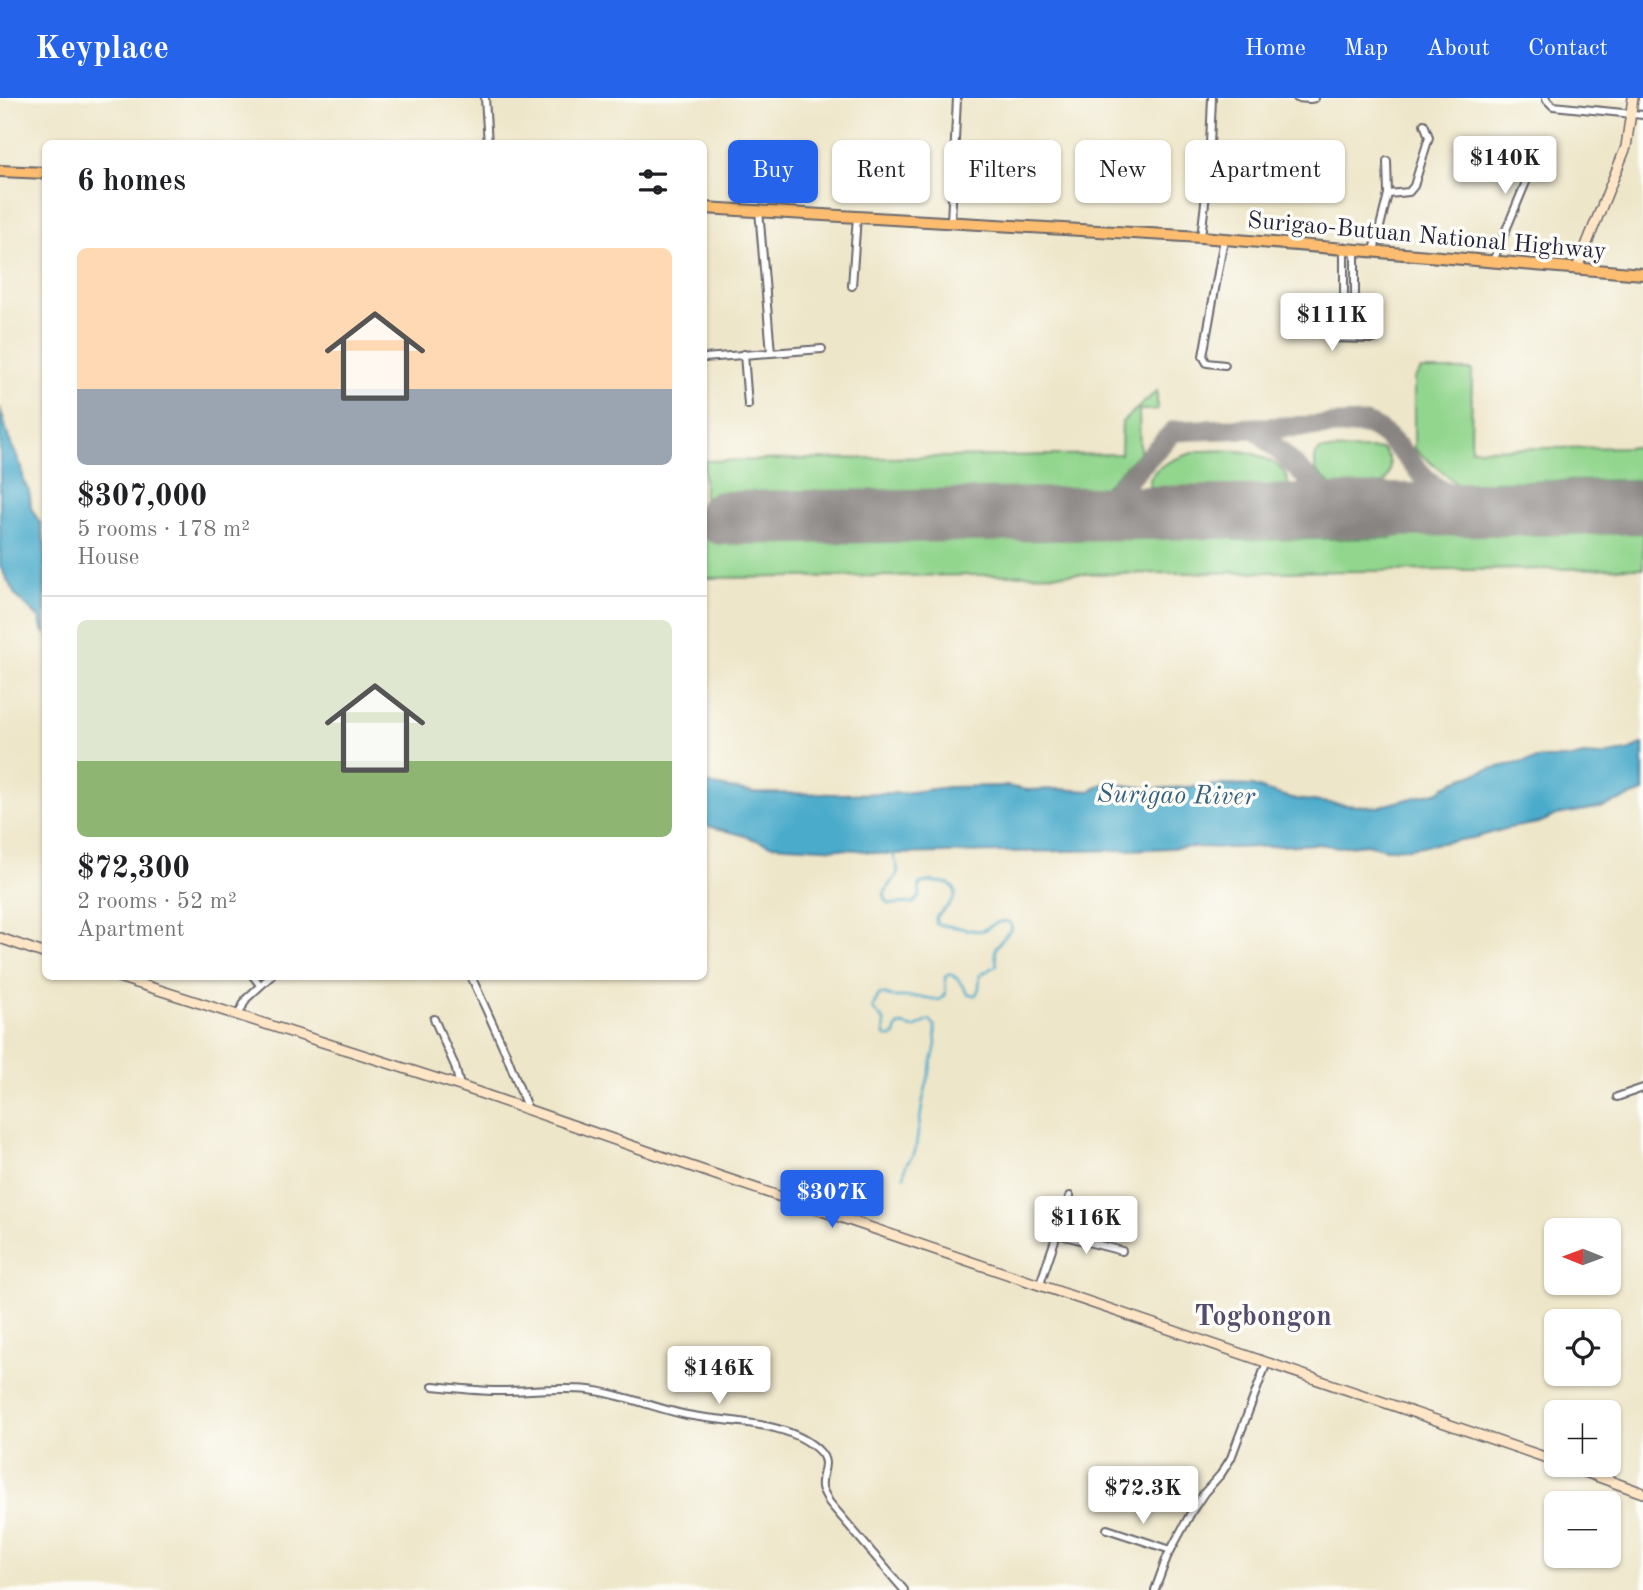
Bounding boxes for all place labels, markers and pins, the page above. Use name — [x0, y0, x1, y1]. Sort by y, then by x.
pin: $140K — [1456, 136, 1554, 196]
pin: $111K — [1283, 294, 1381, 353]
pin: $307K — [783, 1170, 881, 1230]
pin: $116K — [1037, 1196, 1135, 1256]
pin: $146K — [670, 1346, 768, 1406]
pin: $72.3K — [1086, 1466, 1200, 1526]

